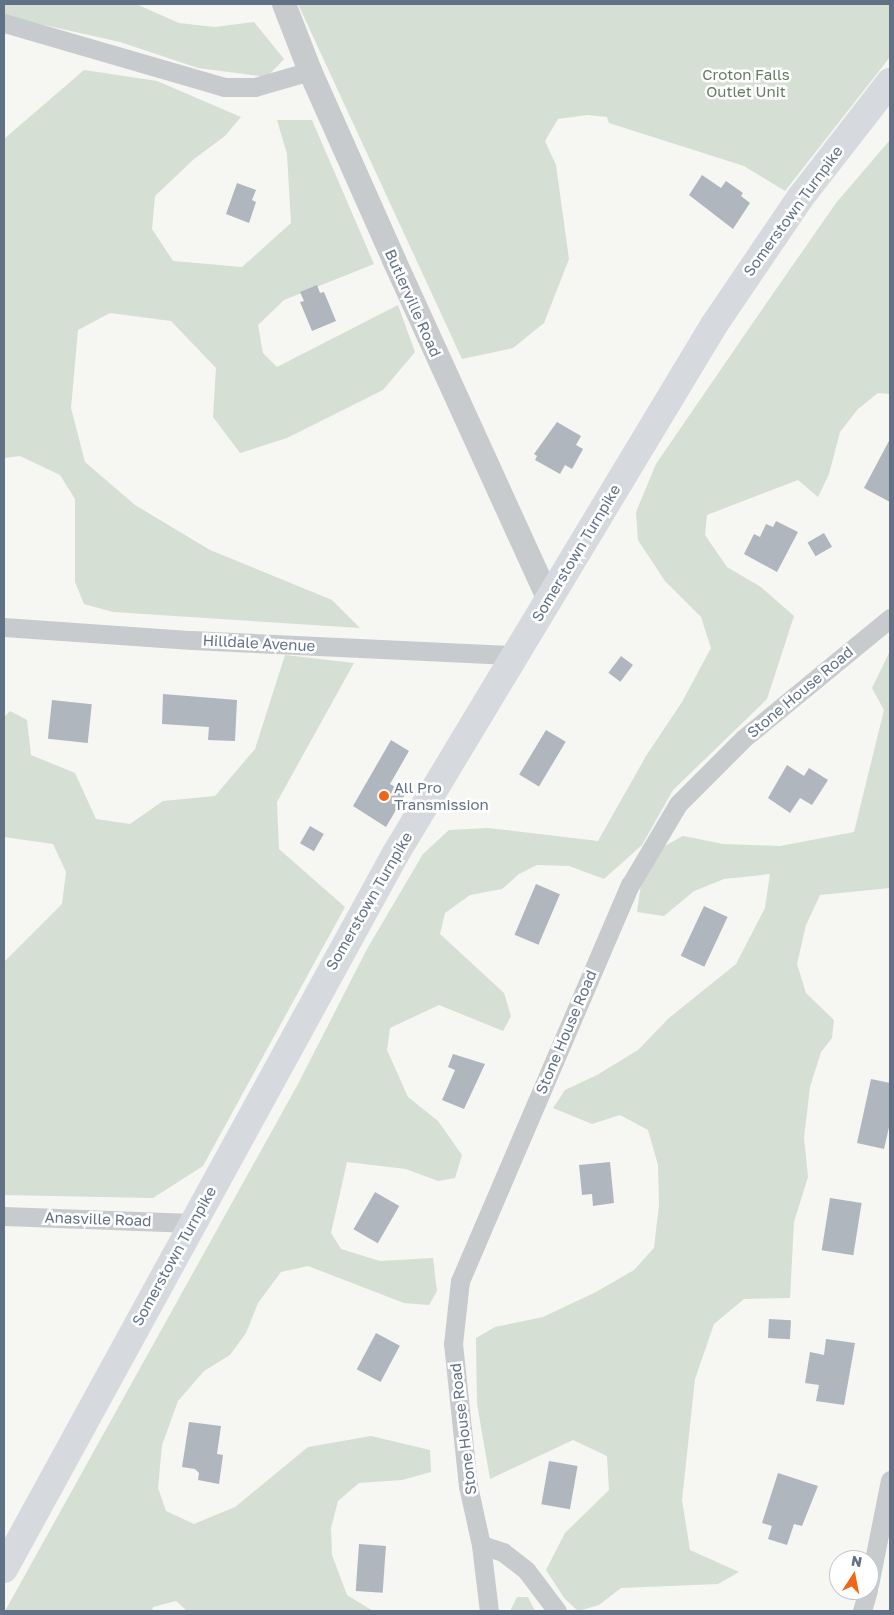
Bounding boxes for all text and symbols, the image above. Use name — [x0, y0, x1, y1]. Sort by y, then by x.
park label: Croton Falls Outlet Unit — [702, 65, 790, 100]
street label: Somerstown Turnpike — [740, 142, 846, 280]
street label: Butlerville Road — [381, 246, 445, 360]
street label: Somerstown Turnpike — [528, 481, 624, 625]
street label: Hilldale Avenue — [202, 631, 316, 655]
street label: Stone House Road — [743, 642, 857, 742]
place label: All Pro Transmission — [394, 778, 489, 813]
marker: All Pro Transmission — [378, 790, 390, 802]
street label: Somerstown Turnpike — [322, 829, 416, 973]
street label: Stone House Road — [532, 967, 600, 1097]
street label: Somerstown Turnpike — [128, 1183, 220, 1329]
street label: Anasville Road — [44, 1208, 152, 1230]
street label: Stone House Road — [446, 1362, 480, 1496]
north arrow — [829, 1550, 879, 1600]
text: N — [850, 1551, 864, 1570]

